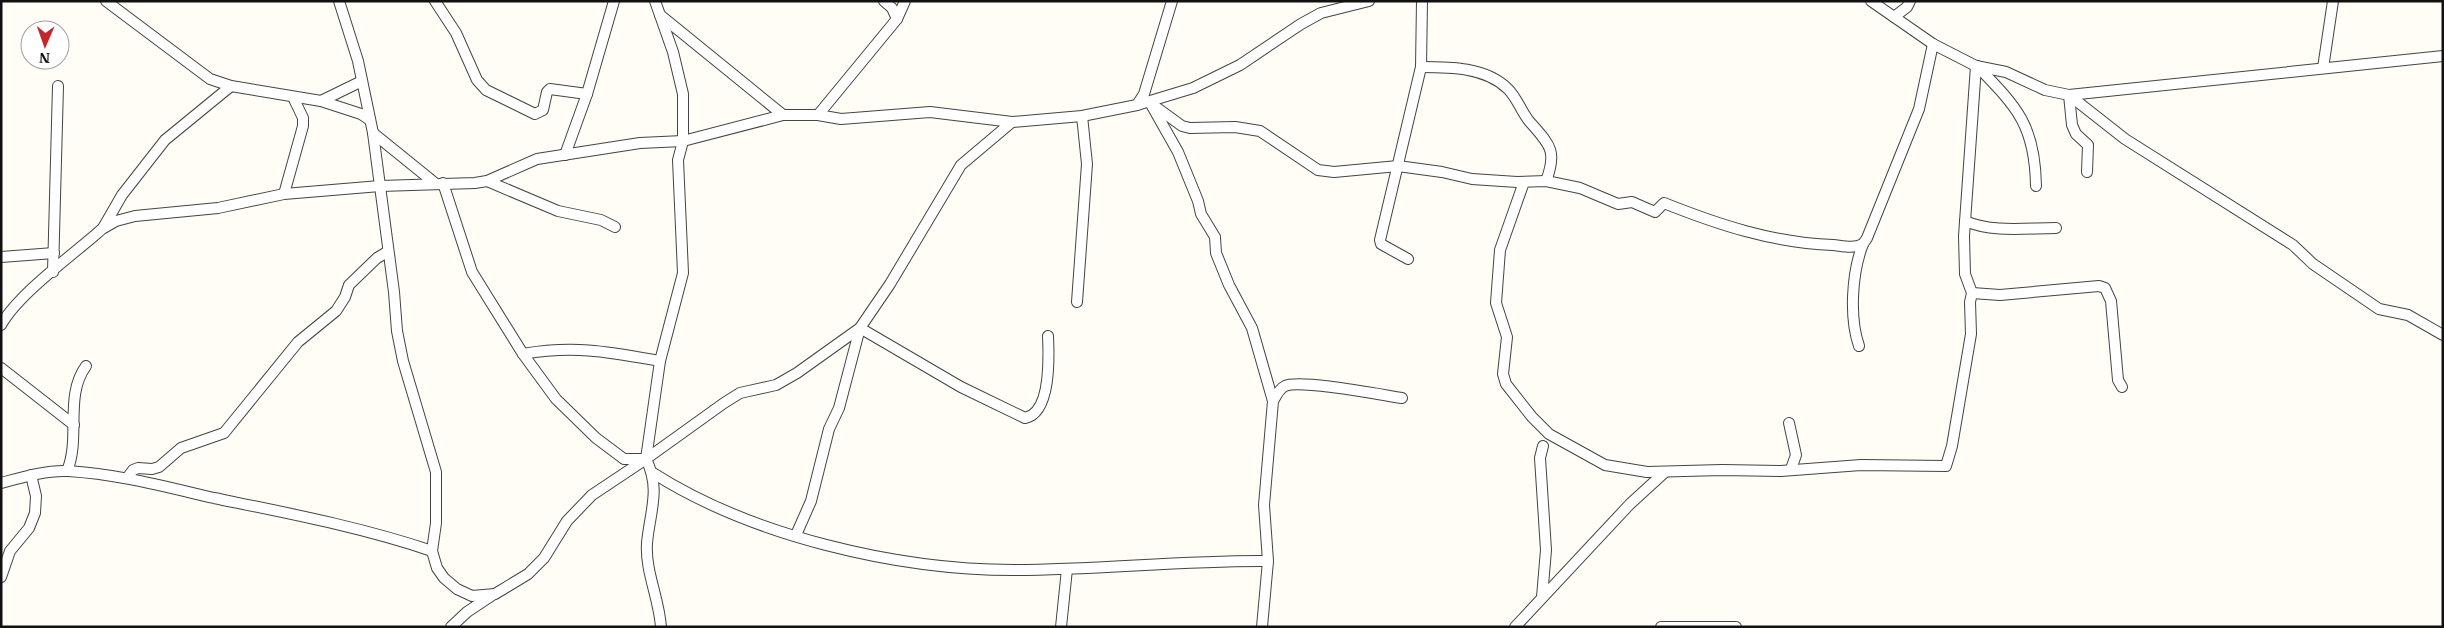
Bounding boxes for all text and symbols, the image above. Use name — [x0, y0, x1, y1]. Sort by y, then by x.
north arrow — [20, 20, 70, 70]
text: N — [39, 49, 50, 67]

